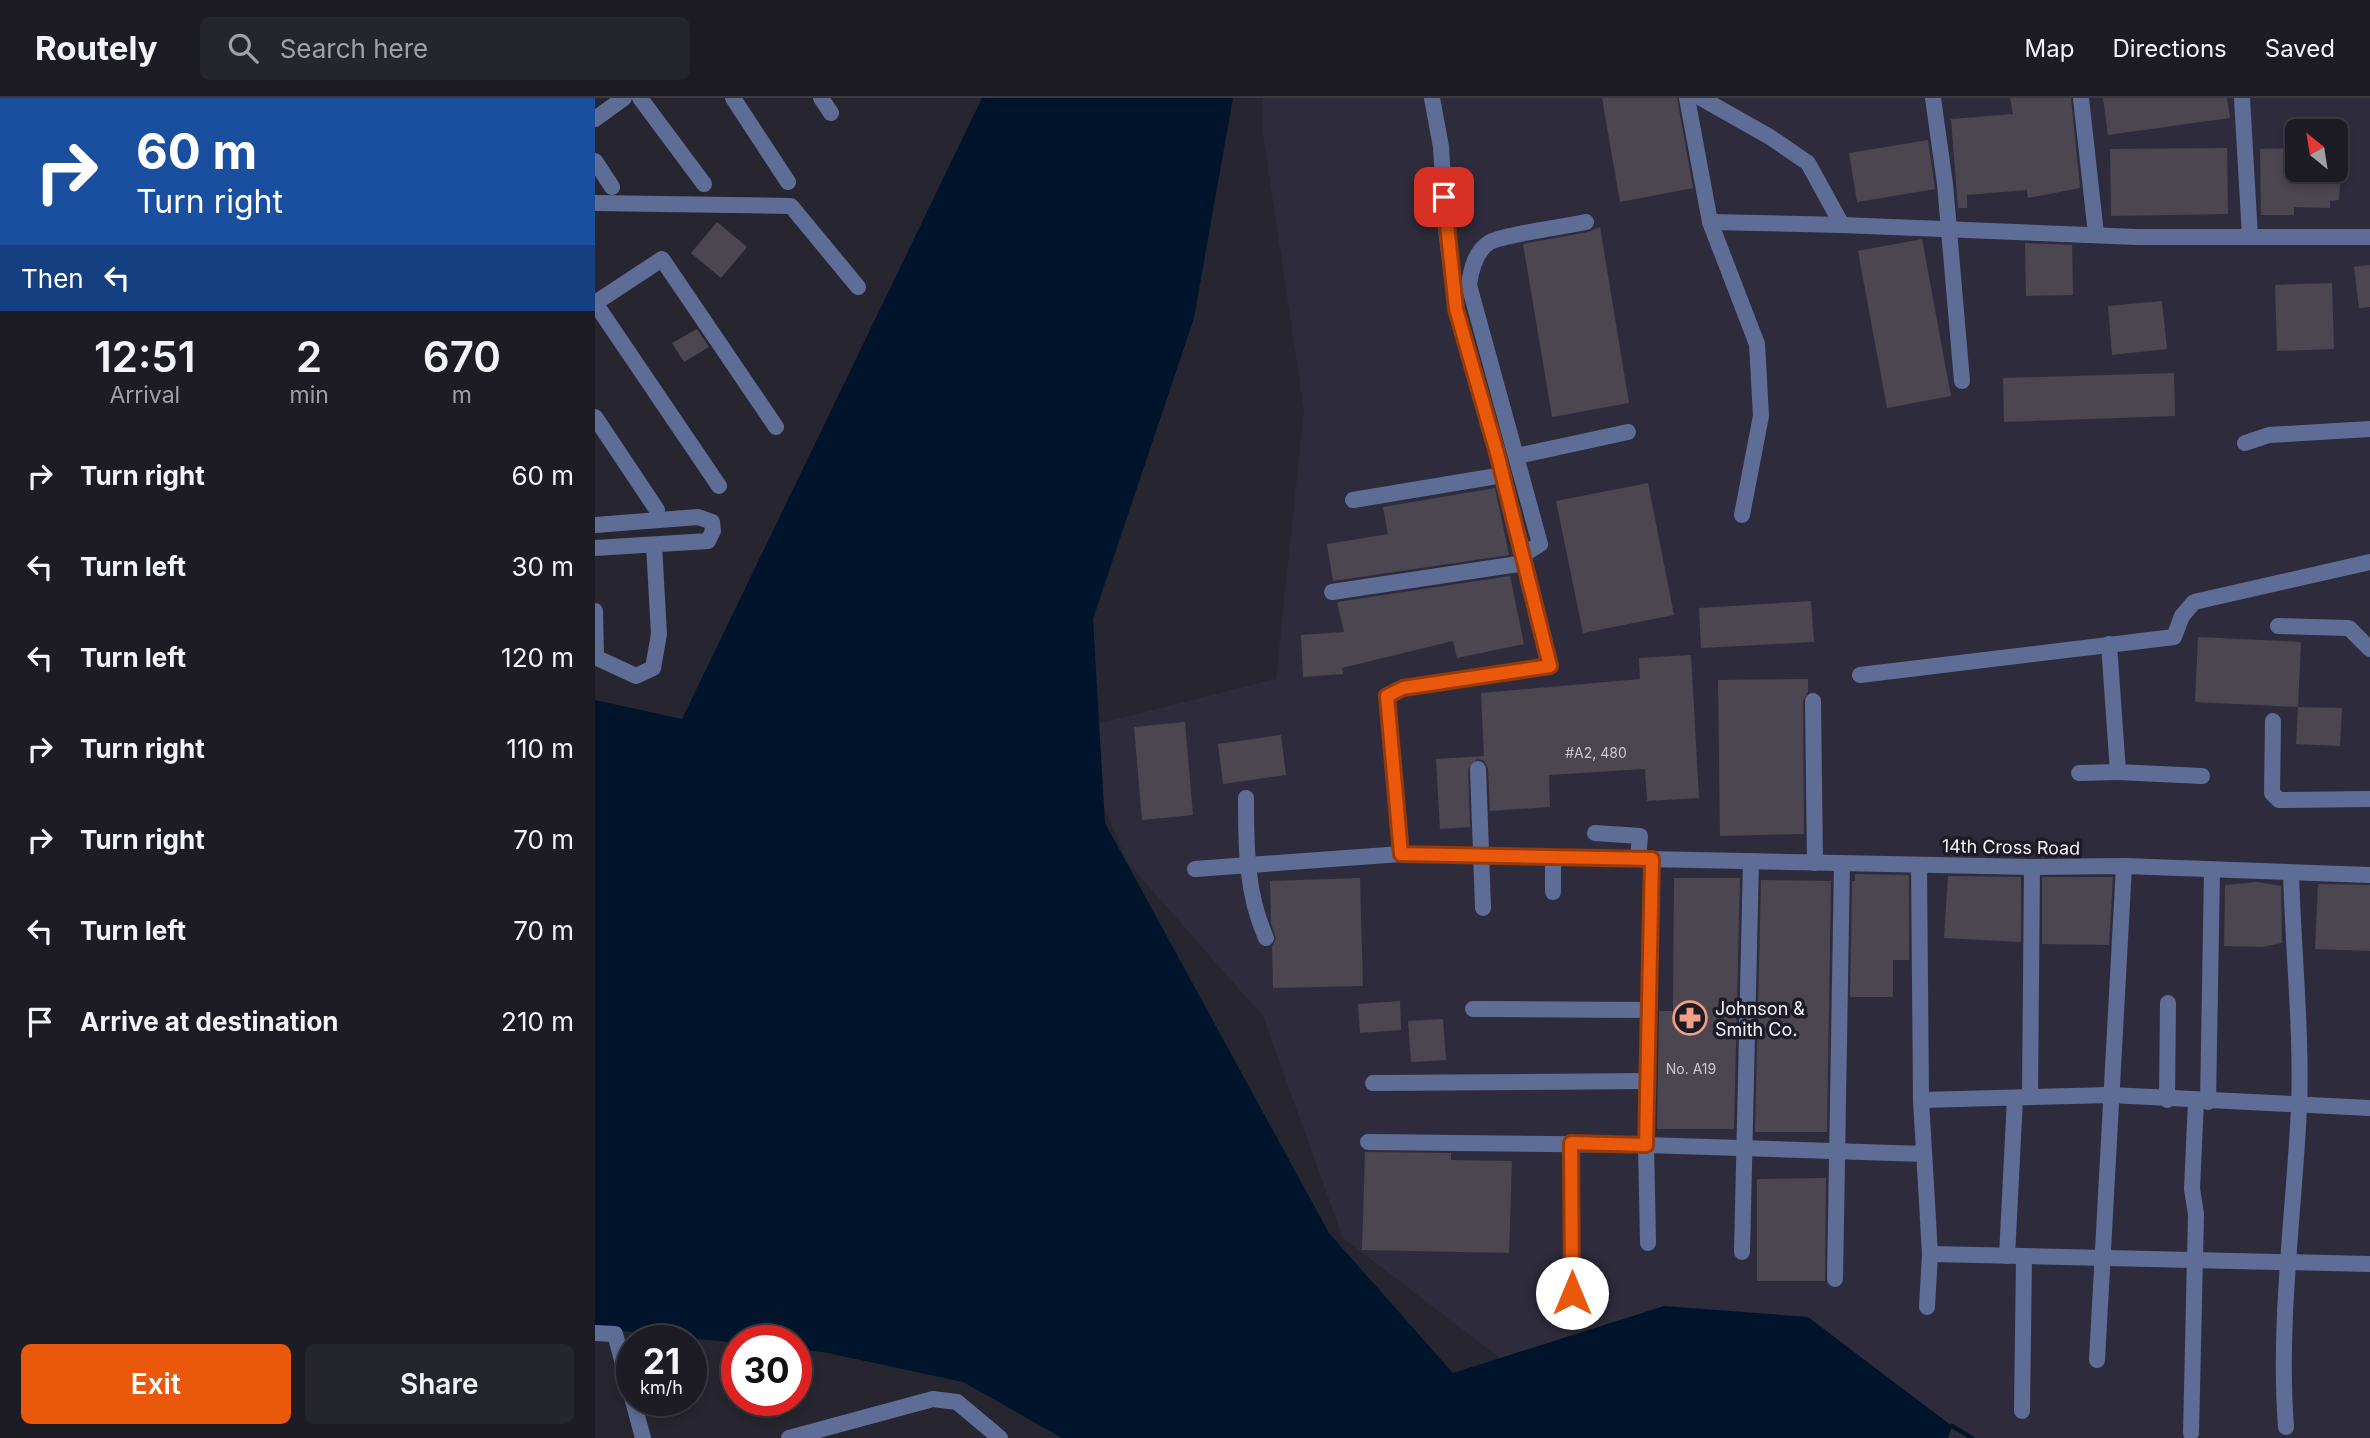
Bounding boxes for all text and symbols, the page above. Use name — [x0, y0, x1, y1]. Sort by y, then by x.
search box — [200, 17, 690, 80]
text: Routely — [35, 28, 158, 68]
icon: search — [224, 29, 262, 67]
text: Search here — [280, 33, 428, 64]
text: Map — [2025, 34, 2074, 63]
text: Directions — [2112, 34, 2227, 63]
text: Saved — [2265, 34, 2335, 63]
north arrow — [2285, 119, 2349, 182]
map controls — [2285, 119, 2348, 182]
text: 60 m — [136, 122, 257, 181]
icon: right — [21, 126, 112, 217]
pin — [1414, 167, 1474, 227]
icon: arrive — [1425, 178, 1463, 216]
text: Turn right — [136, 182, 283, 221]
icon: left — [98, 259, 136, 297]
text: Then — [21, 263, 84, 294]
text: 12:51 — [94, 331, 196, 382]
text: 2 — [296, 331, 322, 382]
text: 670 — [423, 331, 501, 382]
text: Arrival — [109, 381, 180, 409]
text: min — [290, 381, 329, 409]
text: m — [452, 381, 472, 409]
icon: right — [21, 457, 59, 495]
text: Turn right — [80, 460, 205, 491]
text: 60 m — [511, 460, 574, 491]
icon: left — [21, 548, 59, 586]
text: Turn left — [80, 551, 186, 582]
text: 30 m — [511, 551, 574, 582]
icon: left — [21, 639, 59, 677]
text: Turn left — [80, 642, 186, 673]
text: 120 m — [501, 642, 574, 673]
icon: right — [21, 730, 59, 768]
text: Turn right — [80, 733, 205, 764]
text: 110 m — [506, 733, 574, 764]
house number: #A2, 480 — [1565, 744, 1627, 761]
icon: right — [21, 821, 59, 859]
text: Turn right — [80, 824, 205, 855]
text: 70 m — [513, 824, 574, 855]
street label: 14th Cross Road — [1942, 835, 2080, 859]
icon: left — [21, 912, 59, 950]
text: Turn left — [80, 915, 186, 946]
text: 70 m — [513, 915, 574, 946]
place label: Johnson & Smith Co. — [1715, 998, 1805, 1040]
pharmacy icon: Johnson & Smith Co. — [1671, 999, 1709, 1037]
icon: arrive — [21, 1003, 59, 1041]
text: Arrive at destination — [80, 1006, 339, 1037]
text: 210 m — [501, 1006, 574, 1037]
house number: No. A19 — [1666, 1060, 1716, 1077]
position arrow — [1535, 1256, 1609, 1330]
speed limit sign: 30 — [721, 1325, 812, 1416]
text: 21 — [643, 1340, 680, 1382]
button: Exit — [21, 1344, 291, 1424]
button: Share — [305, 1344, 574, 1424]
text: km/h — [640, 1377, 683, 1398]

